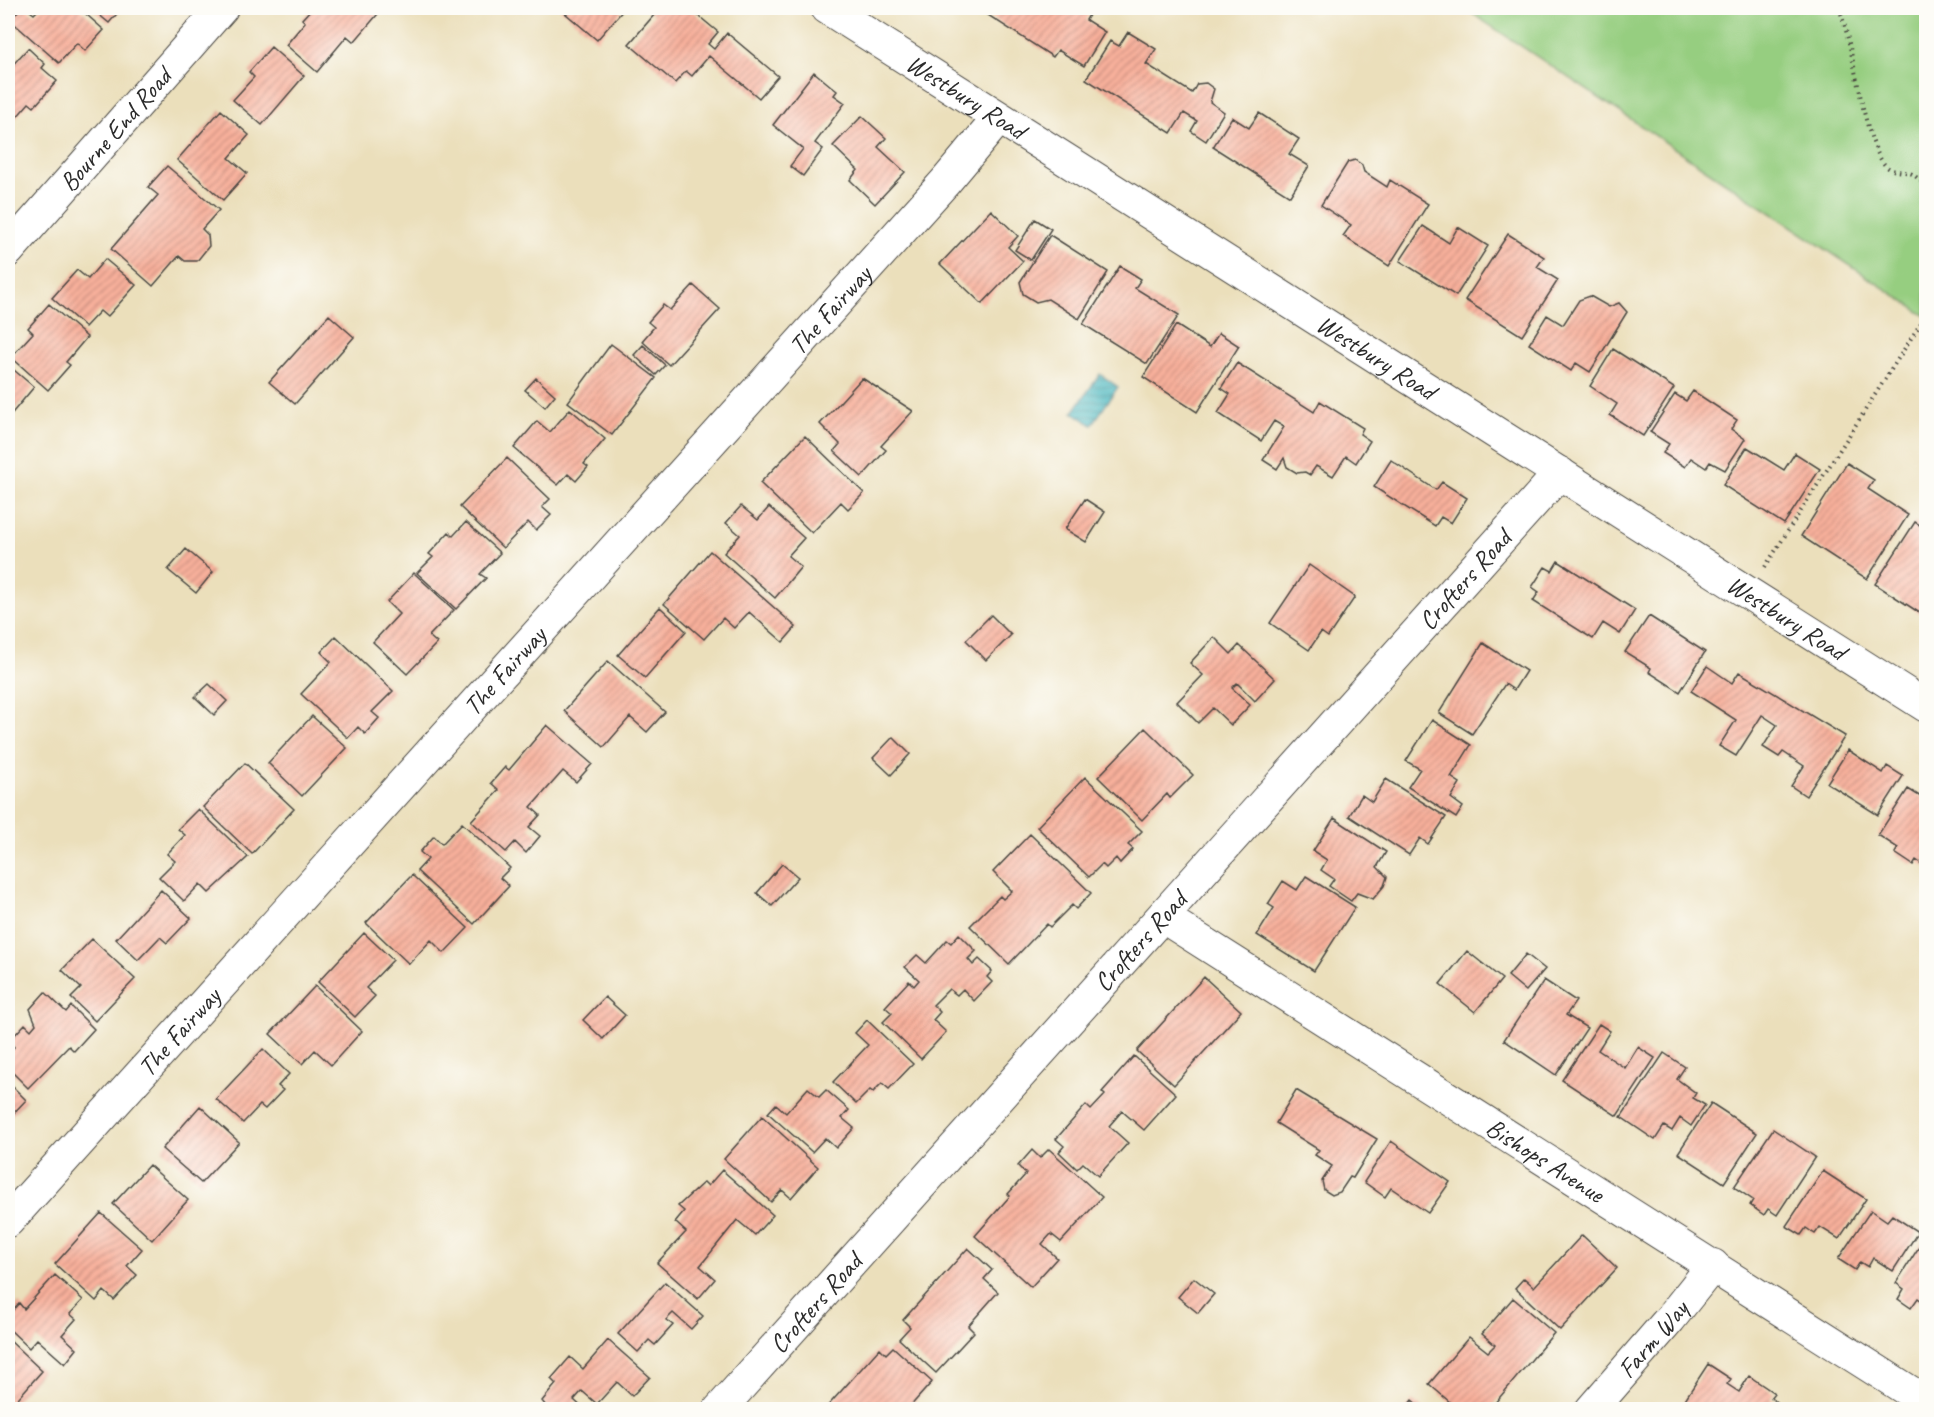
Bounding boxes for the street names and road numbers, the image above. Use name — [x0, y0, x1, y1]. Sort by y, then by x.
street label: Westbury Road — [900, 47, 1035, 149]
street label: Bourne End Road — [52, 58, 181, 198]
street label: The Fairway — [782, 257, 880, 362]
street label: Westbury Road — [1310, 307, 1445, 410]
street label: Crofters Road — [1411, 520, 1521, 637]
street label: Westbury Road — [1721, 568, 1855, 670]
street label: The Fairway — [456, 618, 555, 722]
street label: Crofters Road — [1087, 882, 1196, 998]
street label: The Fairway — [131, 979, 229, 1083]
street label: Bishops Avenue — [1480, 1111, 1611, 1211]
street label: Crofters Road — [762, 1243, 872, 1360]
street label: Farm Way — [1610, 1292, 1697, 1385]

